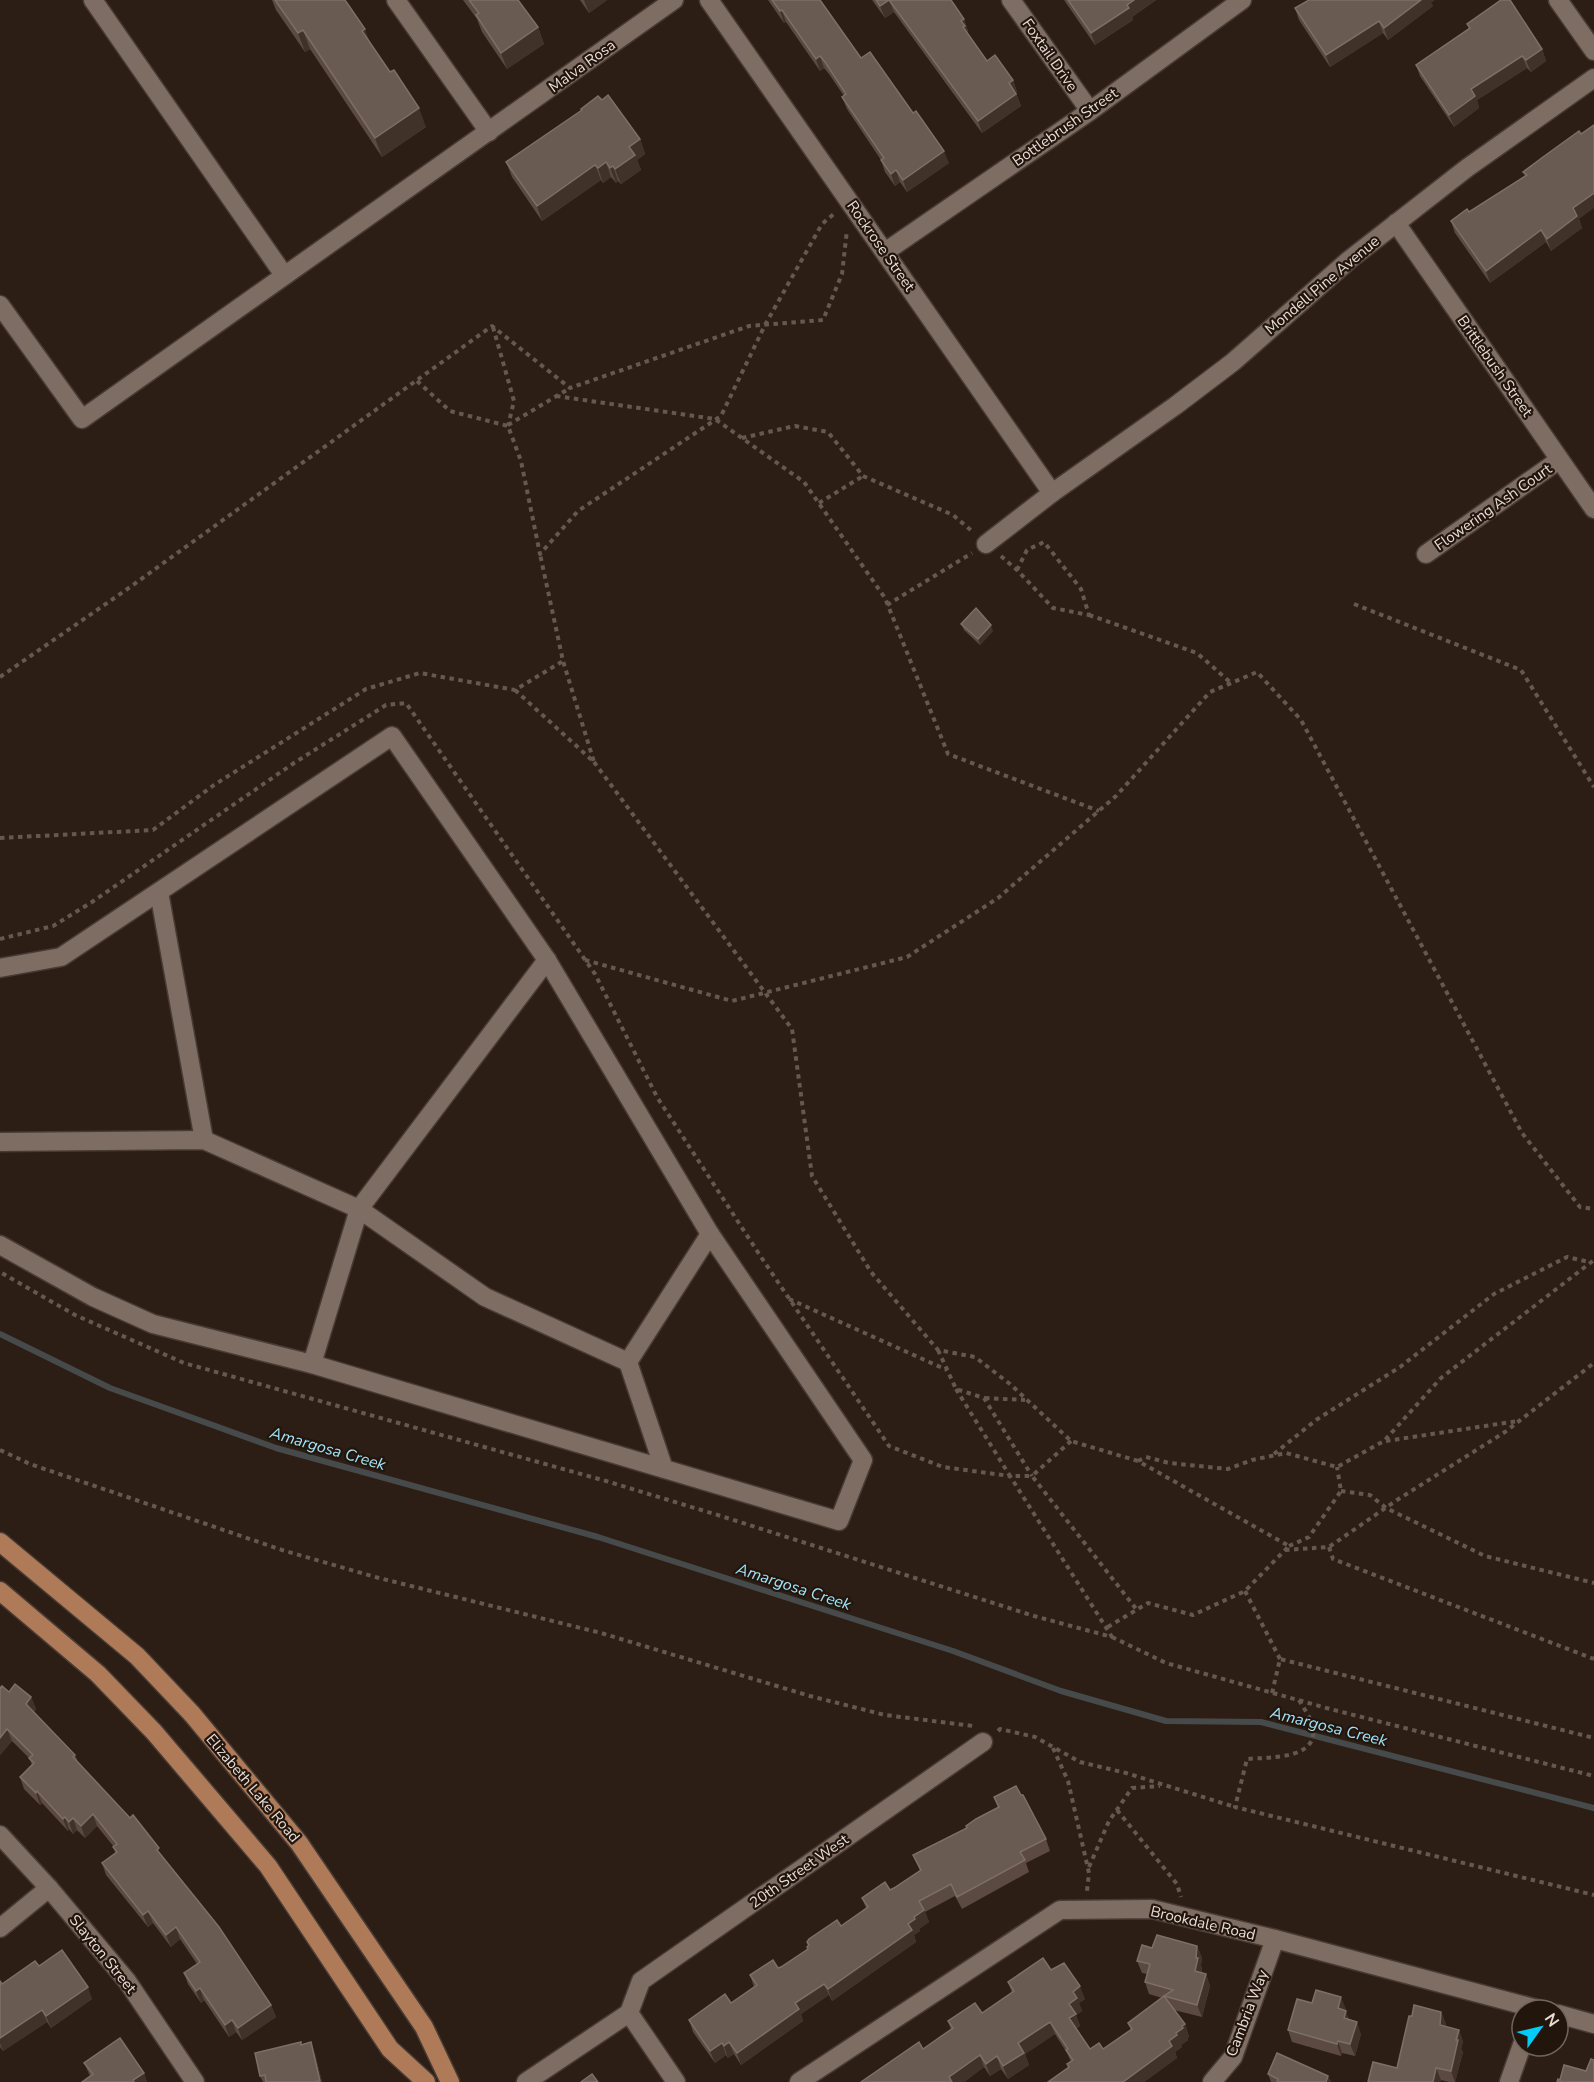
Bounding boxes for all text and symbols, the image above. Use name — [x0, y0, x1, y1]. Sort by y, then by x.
street label: Foxtail Drive — [1018, 15, 1082, 95]
street label: Malva Rosa — [545, 35, 619, 97]
street label: Bottlebrush Street — [1008, 83, 1122, 171]
street label: Rockrose Street — [842, 197, 920, 296]
street label: Mondell Pine Avenue — [1261, 231, 1383, 339]
street label: Brittlebush Street — [1453, 311, 1538, 421]
street label: Flowering Ash Court — [1430, 458, 1556, 555]
water label: Amargosa Creek — [266, 1422, 389, 1476]
water label: Amargosa Creek — [733, 1558, 855, 1616]
water label: Amargosa Creek — [1267, 1702, 1390, 1752]
street label: Elizabeth Lake Road — [202, 1729, 304, 1847]
street label: 20th Street West — [746, 1829, 853, 1913]
street label: Brookdale Road — [1149, 1901, 1257, 1945]
street label: Slayton Street — [65, 1910, 142, 1998]
street label: Cambria Way — [1221, 1967, 1273, 2059]
north arrow — [1510, 1998, 1570, 2058]
text: N — [1539, 2009, 1564, 2031]

